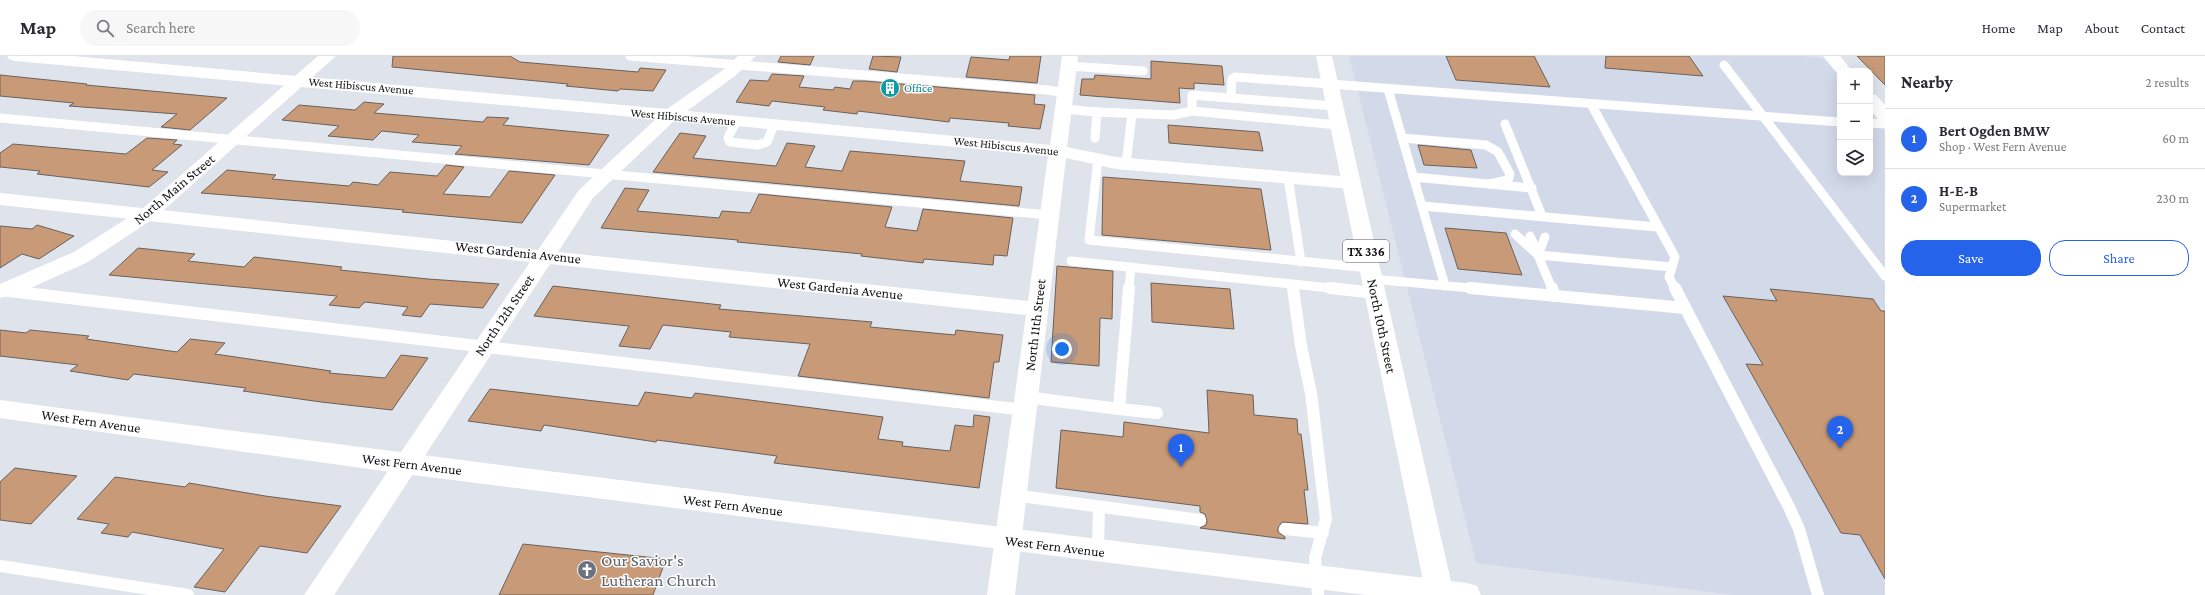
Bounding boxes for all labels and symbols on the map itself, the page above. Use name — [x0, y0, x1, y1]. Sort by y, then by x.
street label: West Hibiscus Avenue — [308, 74, 414, 98]
building icon: Office — [879, 77, 901, 99]
place label: Office — [904, 81, 932, 95]
street label: West Hibiscus Avenue — [630, 105, 736, 129]
street label: West Hibiscus Avenue — [953, 134, 1059, 158]
street label: North Main Street — [130, 150, 218, 227]
street label: West Gardenia Avenue — [454, 237, 582, 267]
road number: TX 336 — [1343, 240, 1389, 262]
street label: North 12th Street — [471, 271, 537, 359]
street label: West Gardenia Avenue — [776, 273, 904, 303]
street label: North 10th Street — [1364, 277, 1400, 375]
street label: North 11th Street — [1021, 278, 1049, 372]
your location — [1052, 339, 1072, 359]
street label: West Fern Avenue — [40, 406, 142, 436]
pin: 2 — [1827, 416, 1853, 449]
pin: 1 — [1168, 434, 1194, 467]
street label: West Fern Avenue — [361, 450, 463, 478]
street label: West Fern Avenue — [682, 491, 784, 519]
street label: West Fern Avenue — [1004, 532, 1106, 560]
place label: Our Savior's Lutheran Church — [601, 551, 716, 590]
church icon: Our Savior's Lutheran Church — [576, 559, 598, 581]

